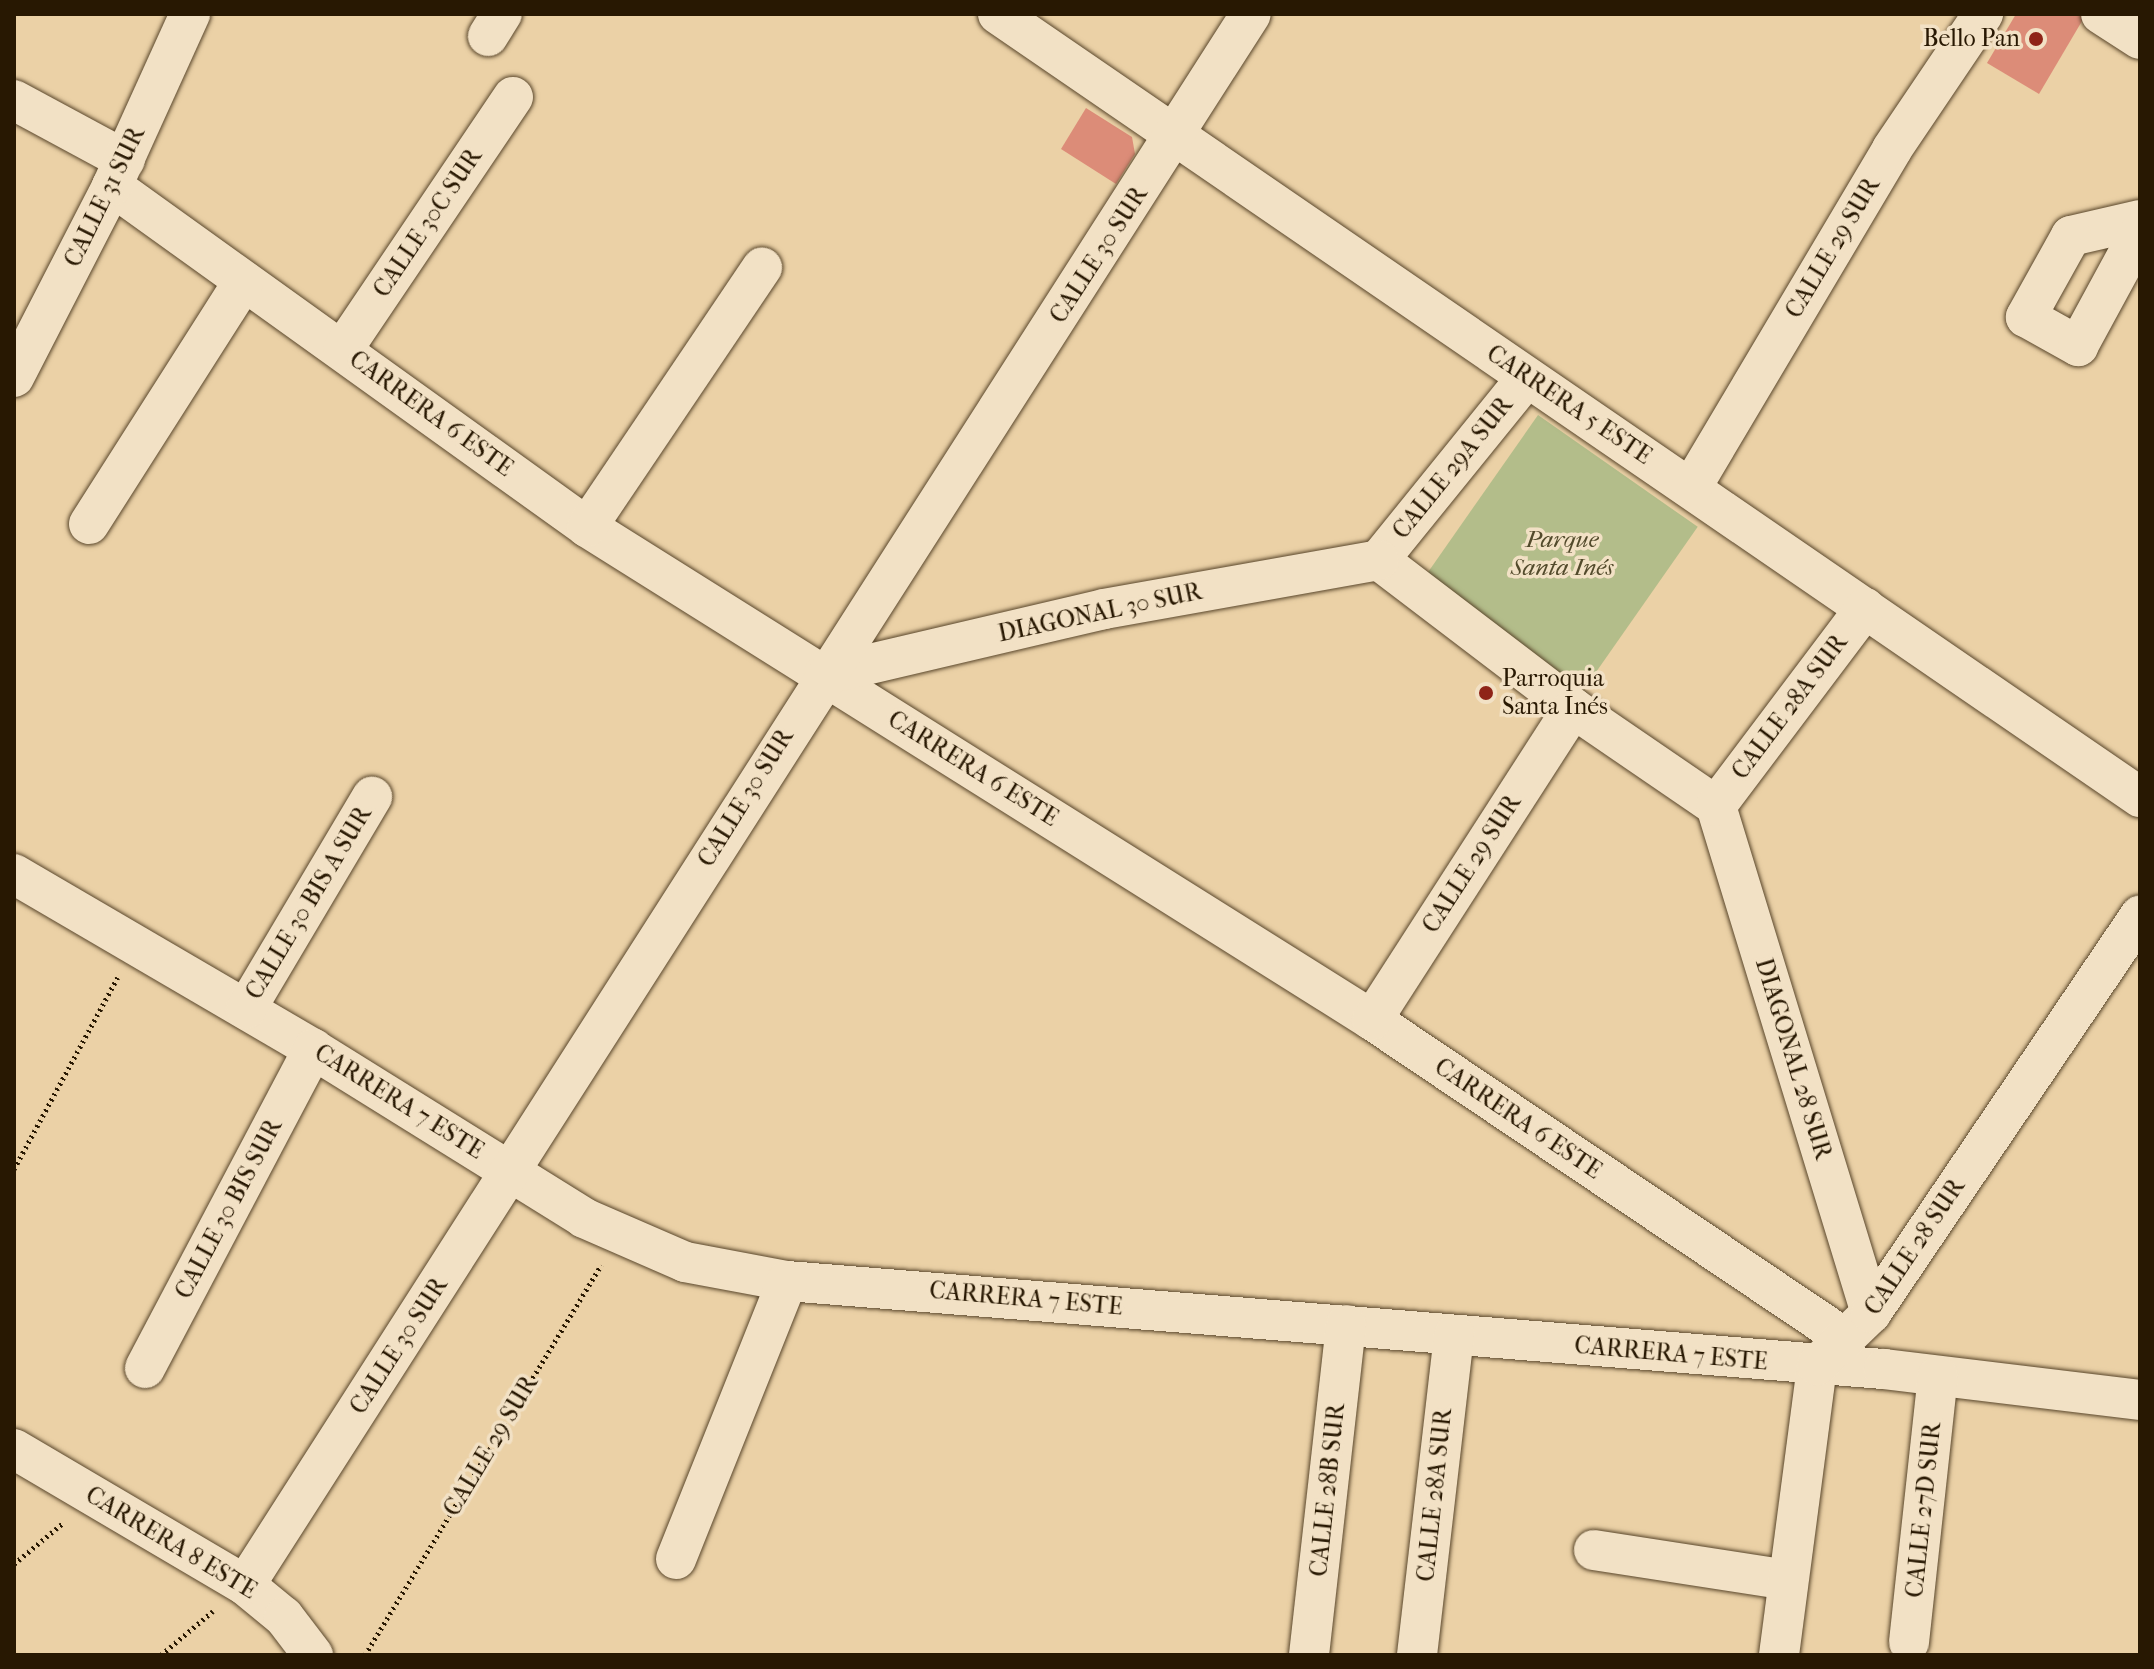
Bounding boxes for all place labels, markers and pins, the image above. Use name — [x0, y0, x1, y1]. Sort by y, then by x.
place label: Bello Pan — [1923, 25, 2020, 53]
marker: Bello Pan — [2027, 30, 2045, 48]
place label: Parroquia Santa Inés — [1502, 665, 1608, 721]
marker: Parroquia Santa Inés — [1477, 684, 1495, 702]

